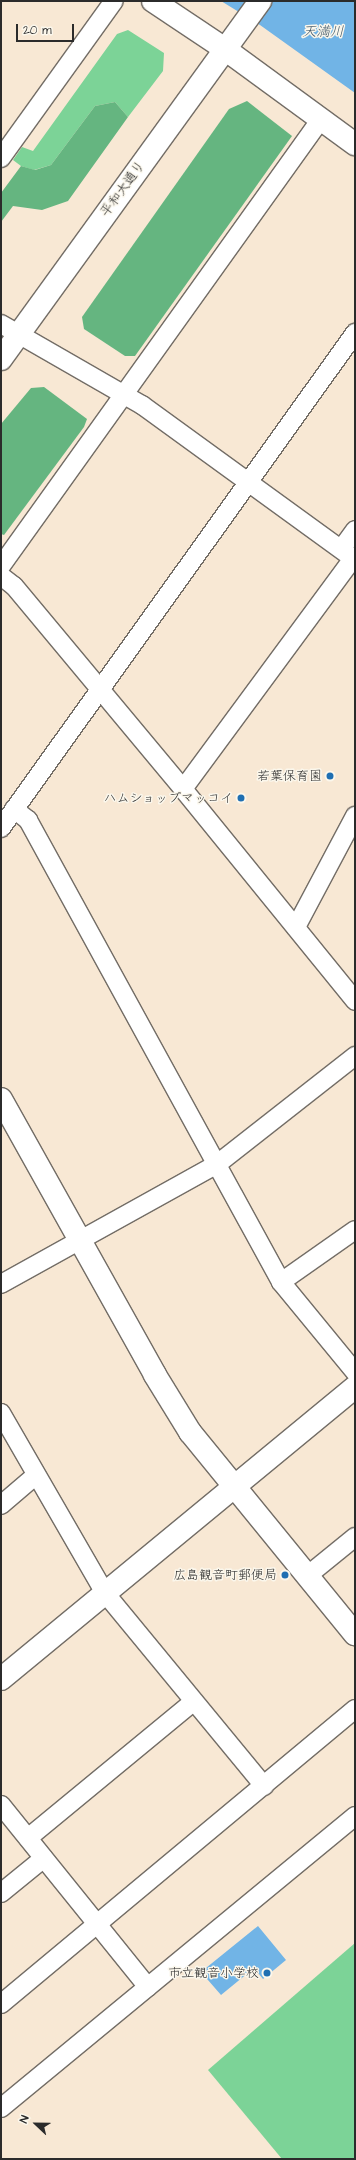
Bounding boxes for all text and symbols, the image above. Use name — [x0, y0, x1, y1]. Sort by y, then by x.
scale bar — [18, 16, 76, 42]
text: 20 m — [23, 22, 52, 39]
water label: 天満川 — [302, 24, 344, 40]
street label: 平和大通り — [98, 158, 148, 220]
place label: 若葉保育園 — [257, 768, 322, 784]
marker: 若葉保育園 — [325, 771, 335, 781]
place label: ハムショップマッコイ — [103, 790, 233, 806]
marker: ハムショップマッコイ — [236, 793, 246, 803]
place label: 広島観音町郵便局 — [173, 1567, 277, 1583]
marker: 広島観音町郵便局 — [280, 1570, 290, 1580]
place label: 市立観音小学校 — [168, 1965, 259, 1981]
marker: 市立観音小学校 — [262, 1968, 272, 1978]
north arrow — [16, 2104, 56, 2144]
text: N — [16, 2113, 33, 2125]

